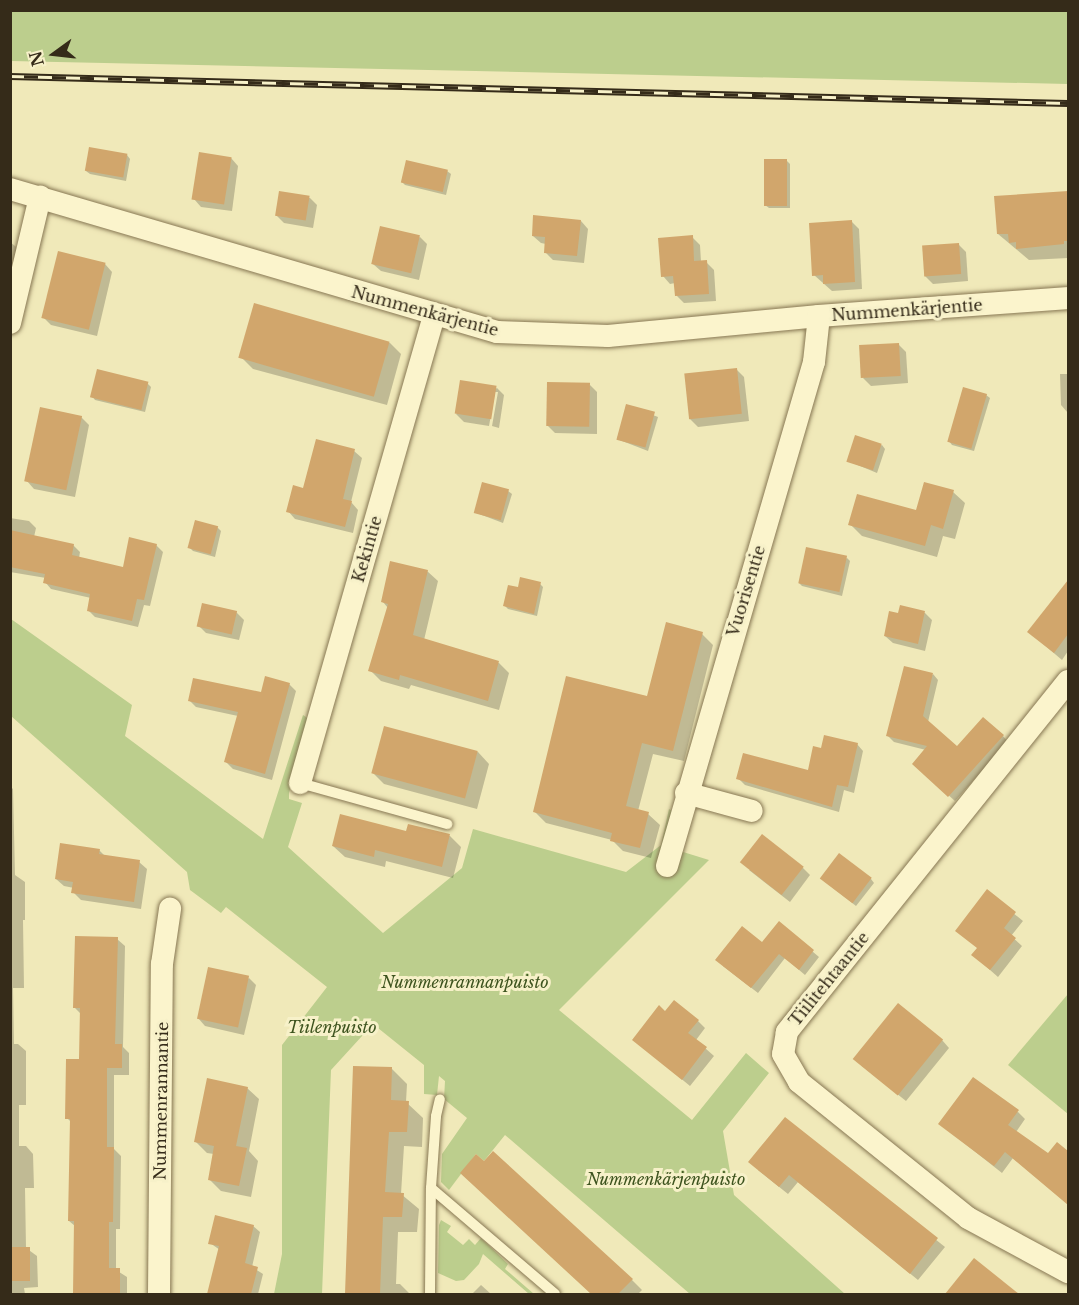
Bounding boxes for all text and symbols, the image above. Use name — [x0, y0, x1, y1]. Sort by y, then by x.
north arrow — [24, 24, 84, 84]
text: N — [25, 49, 48, 69]
street label: Nummenkärjentie — [349, 282, 501, 340]
street label: Nummenkärjentie — [831, 295, 983, 325]
street label: Kekintie — [348, 514, 386, 584]
street label: Vuorisentie — [723, 543, 769, 639]
street label: Tiilitehtaantie — [785, 928, 873, 1030]
park label: Nummenrannanpuisto — [381, 972, 549, 992]
park label: Tiilenpuisto — [287, 1017, 377, 1037]
street label: Nummenrannantie — [150, 1022, 172, 1180]
park label: Nummenkärjenpuisto — [587, 1169, 745, 1189]

